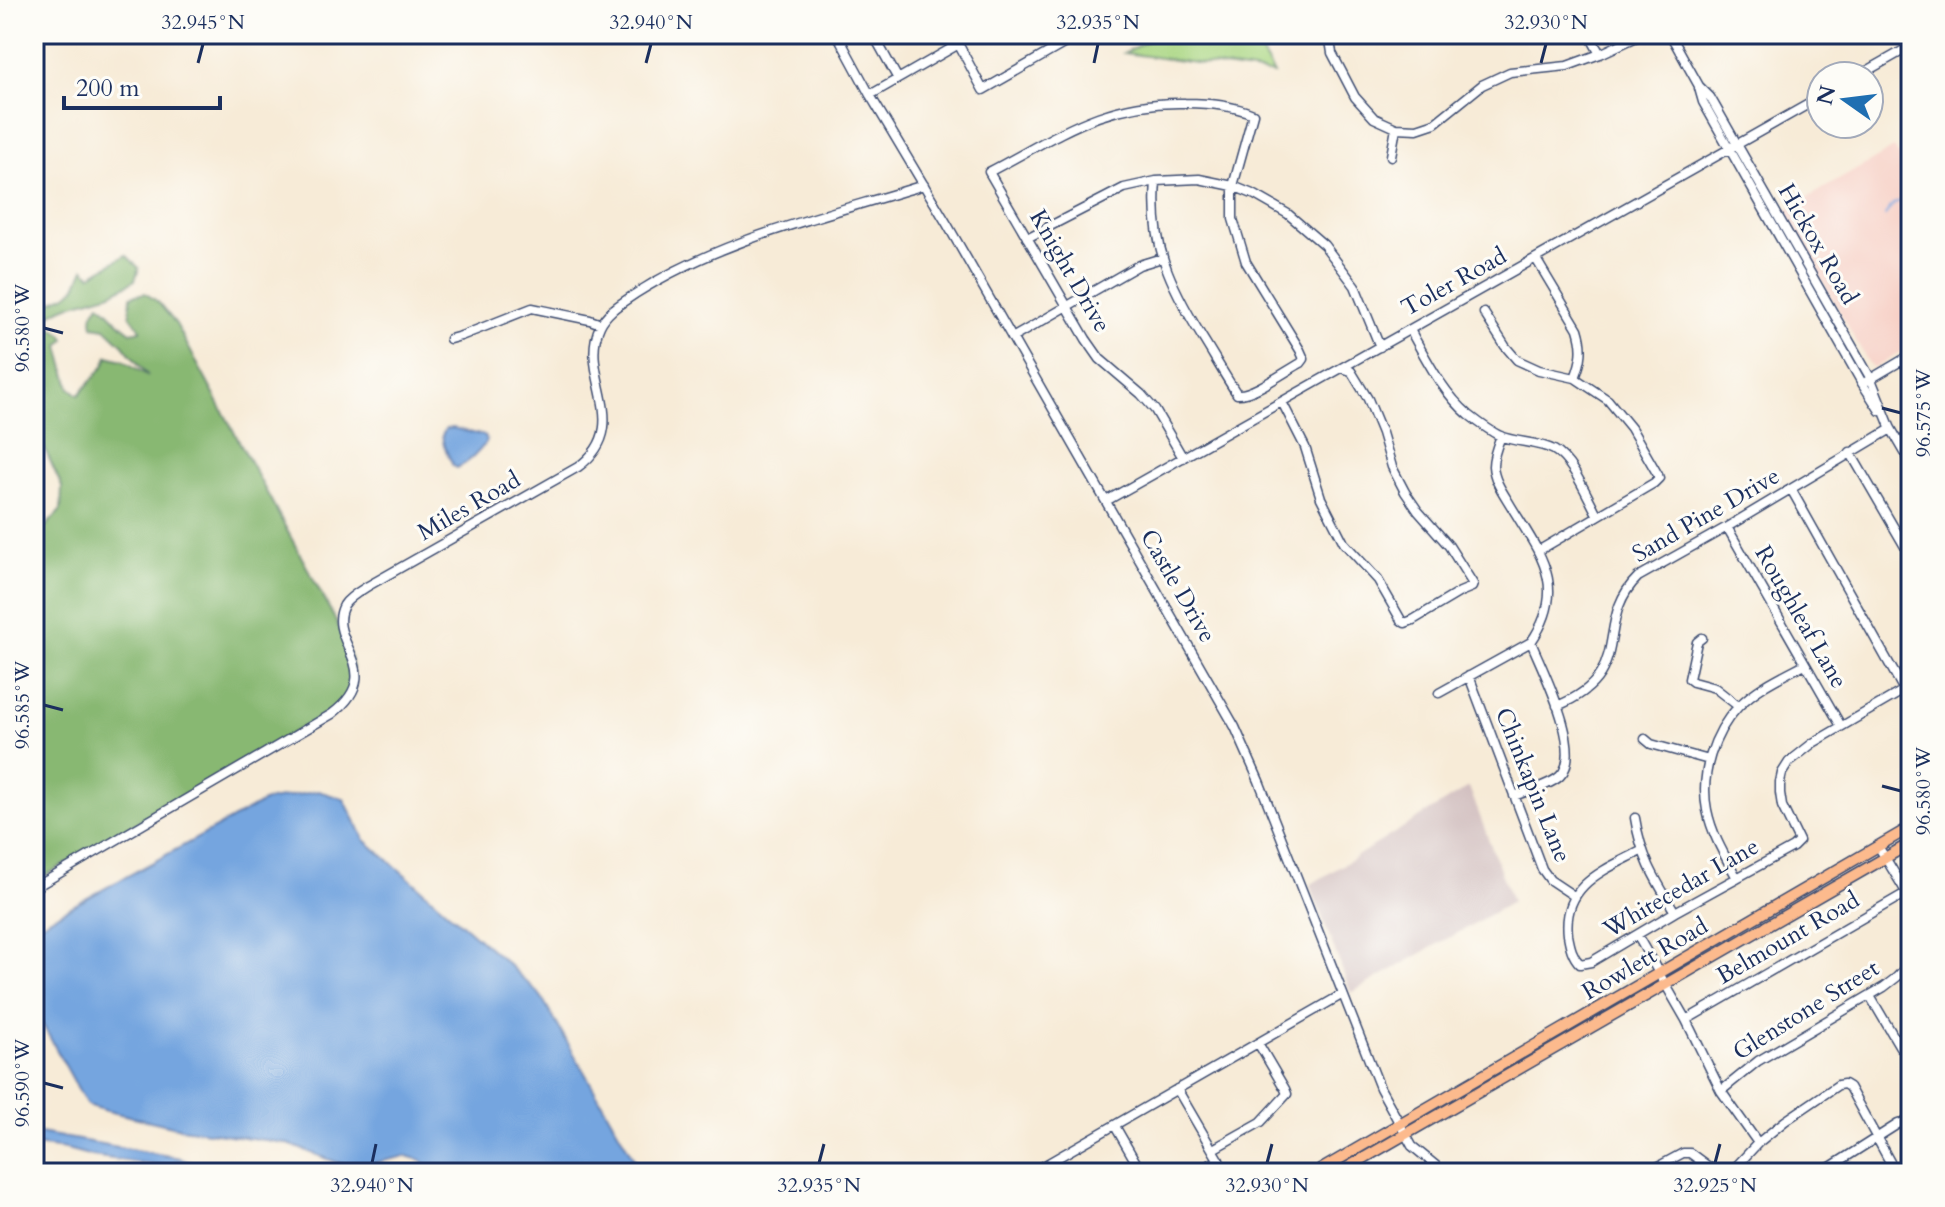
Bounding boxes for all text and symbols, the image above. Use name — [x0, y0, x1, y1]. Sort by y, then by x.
text: 32.945°N — [161, 9, 245, 36]
text: 32.940°N — [609, 9, 693, 36]
text: 32.935°N — [1056, 9, 1140, 36]
text: 32.930°N — [1504, 9, 1588, 36]
scale bar — [64, 60, 220, 110]
north arrow — [1805, 60, 1885, 140]
text: 200 m — [76, 72, 140, 105]
text: N — [1810, 83, 1843, 108]
street label: Hickox Road — [1770, 177, 1866, 311]
street label: Knight Drive — [1021, 203, 1119, 339]
street label: Toler Road — [1395, 239, 1513, 324]
text: 96.580°W — [9, 283, 36, 372]
text: 96.575°W — [1910, 368, 1937, 457]
street label: Sand Pine Drive — [1626, 459, 1786, 571]
street label: Miles Road — [412, 463, 527, 549]
street label: Castle Drive — [1132, 523, 1224, 649]
street label: Roughleaf Lane — [1747, 539, 1855, 695]
text: 96.585°W — [9, 660, 36, 749]
street label: Chinkapin Lane — [1487, 703, 1579, 867]
text: 96.580°W — [1910, 746, 1937, 835]
street label: Whitecedar Lane — [1596, 830, 1765, 946]
street label: Belmount Road — [1710, 884, 1866, 992]
street label: Rowlett Road — [1576, 910, 1714, 1008]
street label: Glenstone Street — [1726, 952, 1886, 1068]
text: 96.590°W — [9, 1038, 36, 1127]
text: 32.940°N — [330, 1172, 414, 1199]
text: 32.935°N — [777, 1172, 861, 1199]
text: 32.930°N — [1225, 1172, 1309, 1199]
text: 32.925°N — [1673, 1172, 1757, 1199]

